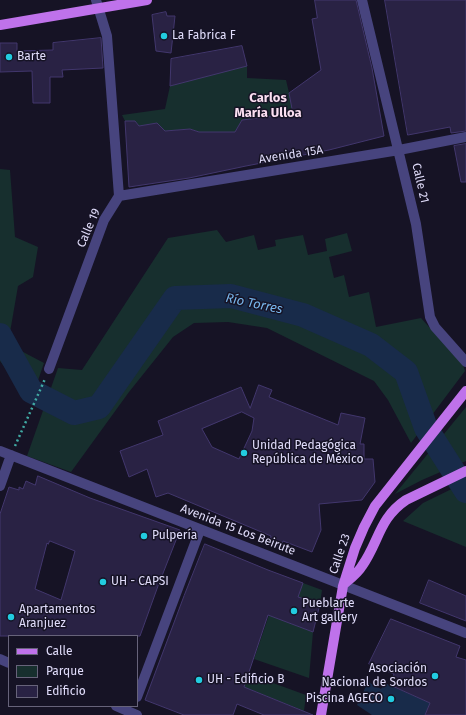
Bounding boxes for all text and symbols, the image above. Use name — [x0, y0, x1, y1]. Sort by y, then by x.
place label: La Fabrica F — [172, 29, 236, 43]
marker: La Fabrica F — [159, 31, 169, 41]
place label: Barte — [17, 50, 46, 64]
marker: Barte — [4, 52, 14, 62]
district label: Carlos María Ulloa — [234, 90, 302, 121]
street label: Avenida 15A — [258, 143, 324, 167]
street label: Calle 21 — [408, 162, 432, 204]
street label: Calle 19 — [74, 206, 104, 250]
water label: Río Torres — [224, 290, 284, 318]
place label: Unidad Pedagógica República de México — [252, 439, 363, 467]
marker: Unidad Pedagógica República de México — [239, 448, 249, 458]
street label: Avenida 15 Los Beirute — [178, 501, 298, 559]
place label: Pulpería — [152, 529, 197, 543]
marker: Pulpería — [139, 531, 149, 541]
street label: Calle 23 — [326, 532, 354, 576]
place label: UH - CAPSI — [111, 575, 169, 589]
marker: UH - CAPSI — [98, 577, 108, 587]
place label: Pueblarte Art gallery — [302, 597, 357, 625]
place label: Apartamentos Aranjuez — [19, 603, 95, 631]
marker: Pueblarte Art gallery — [289, 606, 299, 616]
marker: Apartamentos Aranjuez — [6, 612, 16, 622]
legend — [8, 635, 138, 707]
text: Calle — [46, 644, 73, 658]
place label: Asociación Nacional de Sordos — [322, 662, 427, 690]
text: Parque — [46, 664, 84, 678]
marker: Asociación Nacional de Sordos — [430, 671, 440, 681]
place label: UH - Edificio B — [207, 673, 285, 687]
marker: UH - Edificio B — [194, 675, 204, 685]
text: Edificio — [46, 684, 86, 698]
place label: Piscina AGECO — [306, 692, 383, 706]
marker: Piscina AGECO — [386, 694, 396, 704]

